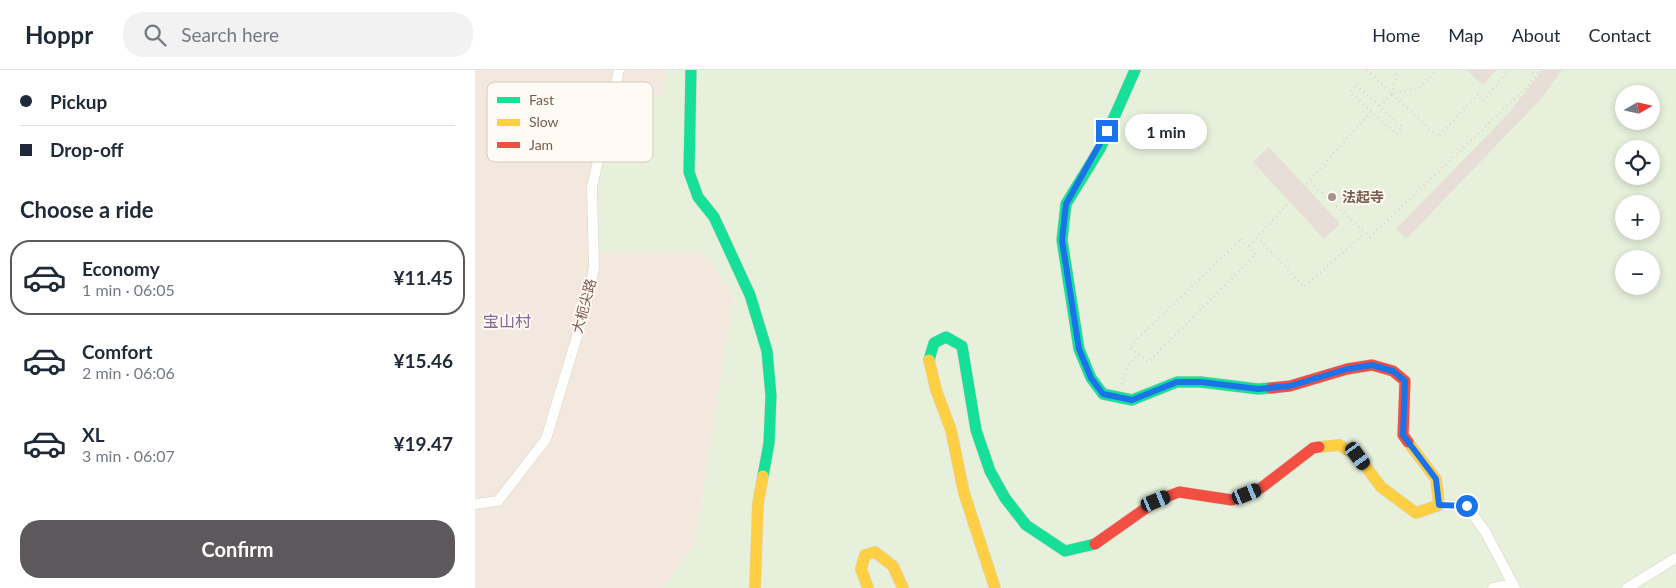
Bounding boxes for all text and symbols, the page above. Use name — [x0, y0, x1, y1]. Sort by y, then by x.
search box — [123, 12, 473, 57]
text: Hoppr — [25, 20, 93, 49]
icon: search — [141, 21, 169, 49]
text: Search here — [181, 23, 279, 46]
text: Home — [1372, 24, 1420, 46]
text: Map — [1448, 24, 1484, 46]
text: About — [1512, 24, 1561, 46]
text: Contact — [1589, 24, 1651, 46]
legend — [487, 82, 653, 162]
north arrow — [1615, 85, 1660, 130]
map controls — [1615, 85, 1660, 295]
text: Pickup — [50, 90, 107, 113]
text: Fast — [529, 91, 554, 108]
text: Slow — [529, 113, 559, 130]
callout: 1 min — [1125, 114, 1207, 148]
route end — [1096, 120, 1118, 142]
text: 1 min — [1146, 122, 1186, 141]
text: Jam — [529, 136, 553, 153]
text: Drop-off — [50, 138, 124, 161]
button: locate — [1615, 140, 1660, 185]
place label: 法起寺 — [1342, 188, 1384, 205]
marker: 法起寺 — [1326, 191, 1338, 203]
button: + — [1615, 195, 1660, 240]
text: Choose a ride — [20, 196, 154, 223]
button: − — [1615, 250, 1660, 295]
icon: car — [22, 255, 67, 300]
text: Economy — [82, 257, 160, 280]
text: ¥11.45 — [393, 266, 453, 289]
street label: 大枙尖路 — [568, 277, 599, 335]
text: 1 min · 06:05 — [82, 280, 175, 299]
district label: 宝山村 — [483, 311, 531, 330]
icon: car — [22, 338, 67, 383]
text: Comfort — [82, 340, 153, 363]
text: ¥15.46 — [393, 349, 453, 372]
text: 2 min · 06:06 — [82, 363, 175, 382]
icon: car — [22, 421, 67, 466]
text: XL — [82, 423, 105, 446]
text: ¥19.47 — [393, 432, 453, 455]
car — [1343, 439, 1372, 473]
text: 3 min · 06:07 — [82, 446, 175, 465]
car — [1230, 481, 1263, 507]
car — [1139, 488, 1172, 514]
route start — [1456, 495, 1478, 517]
button: Confirm — [20, 520, 455, 578]

